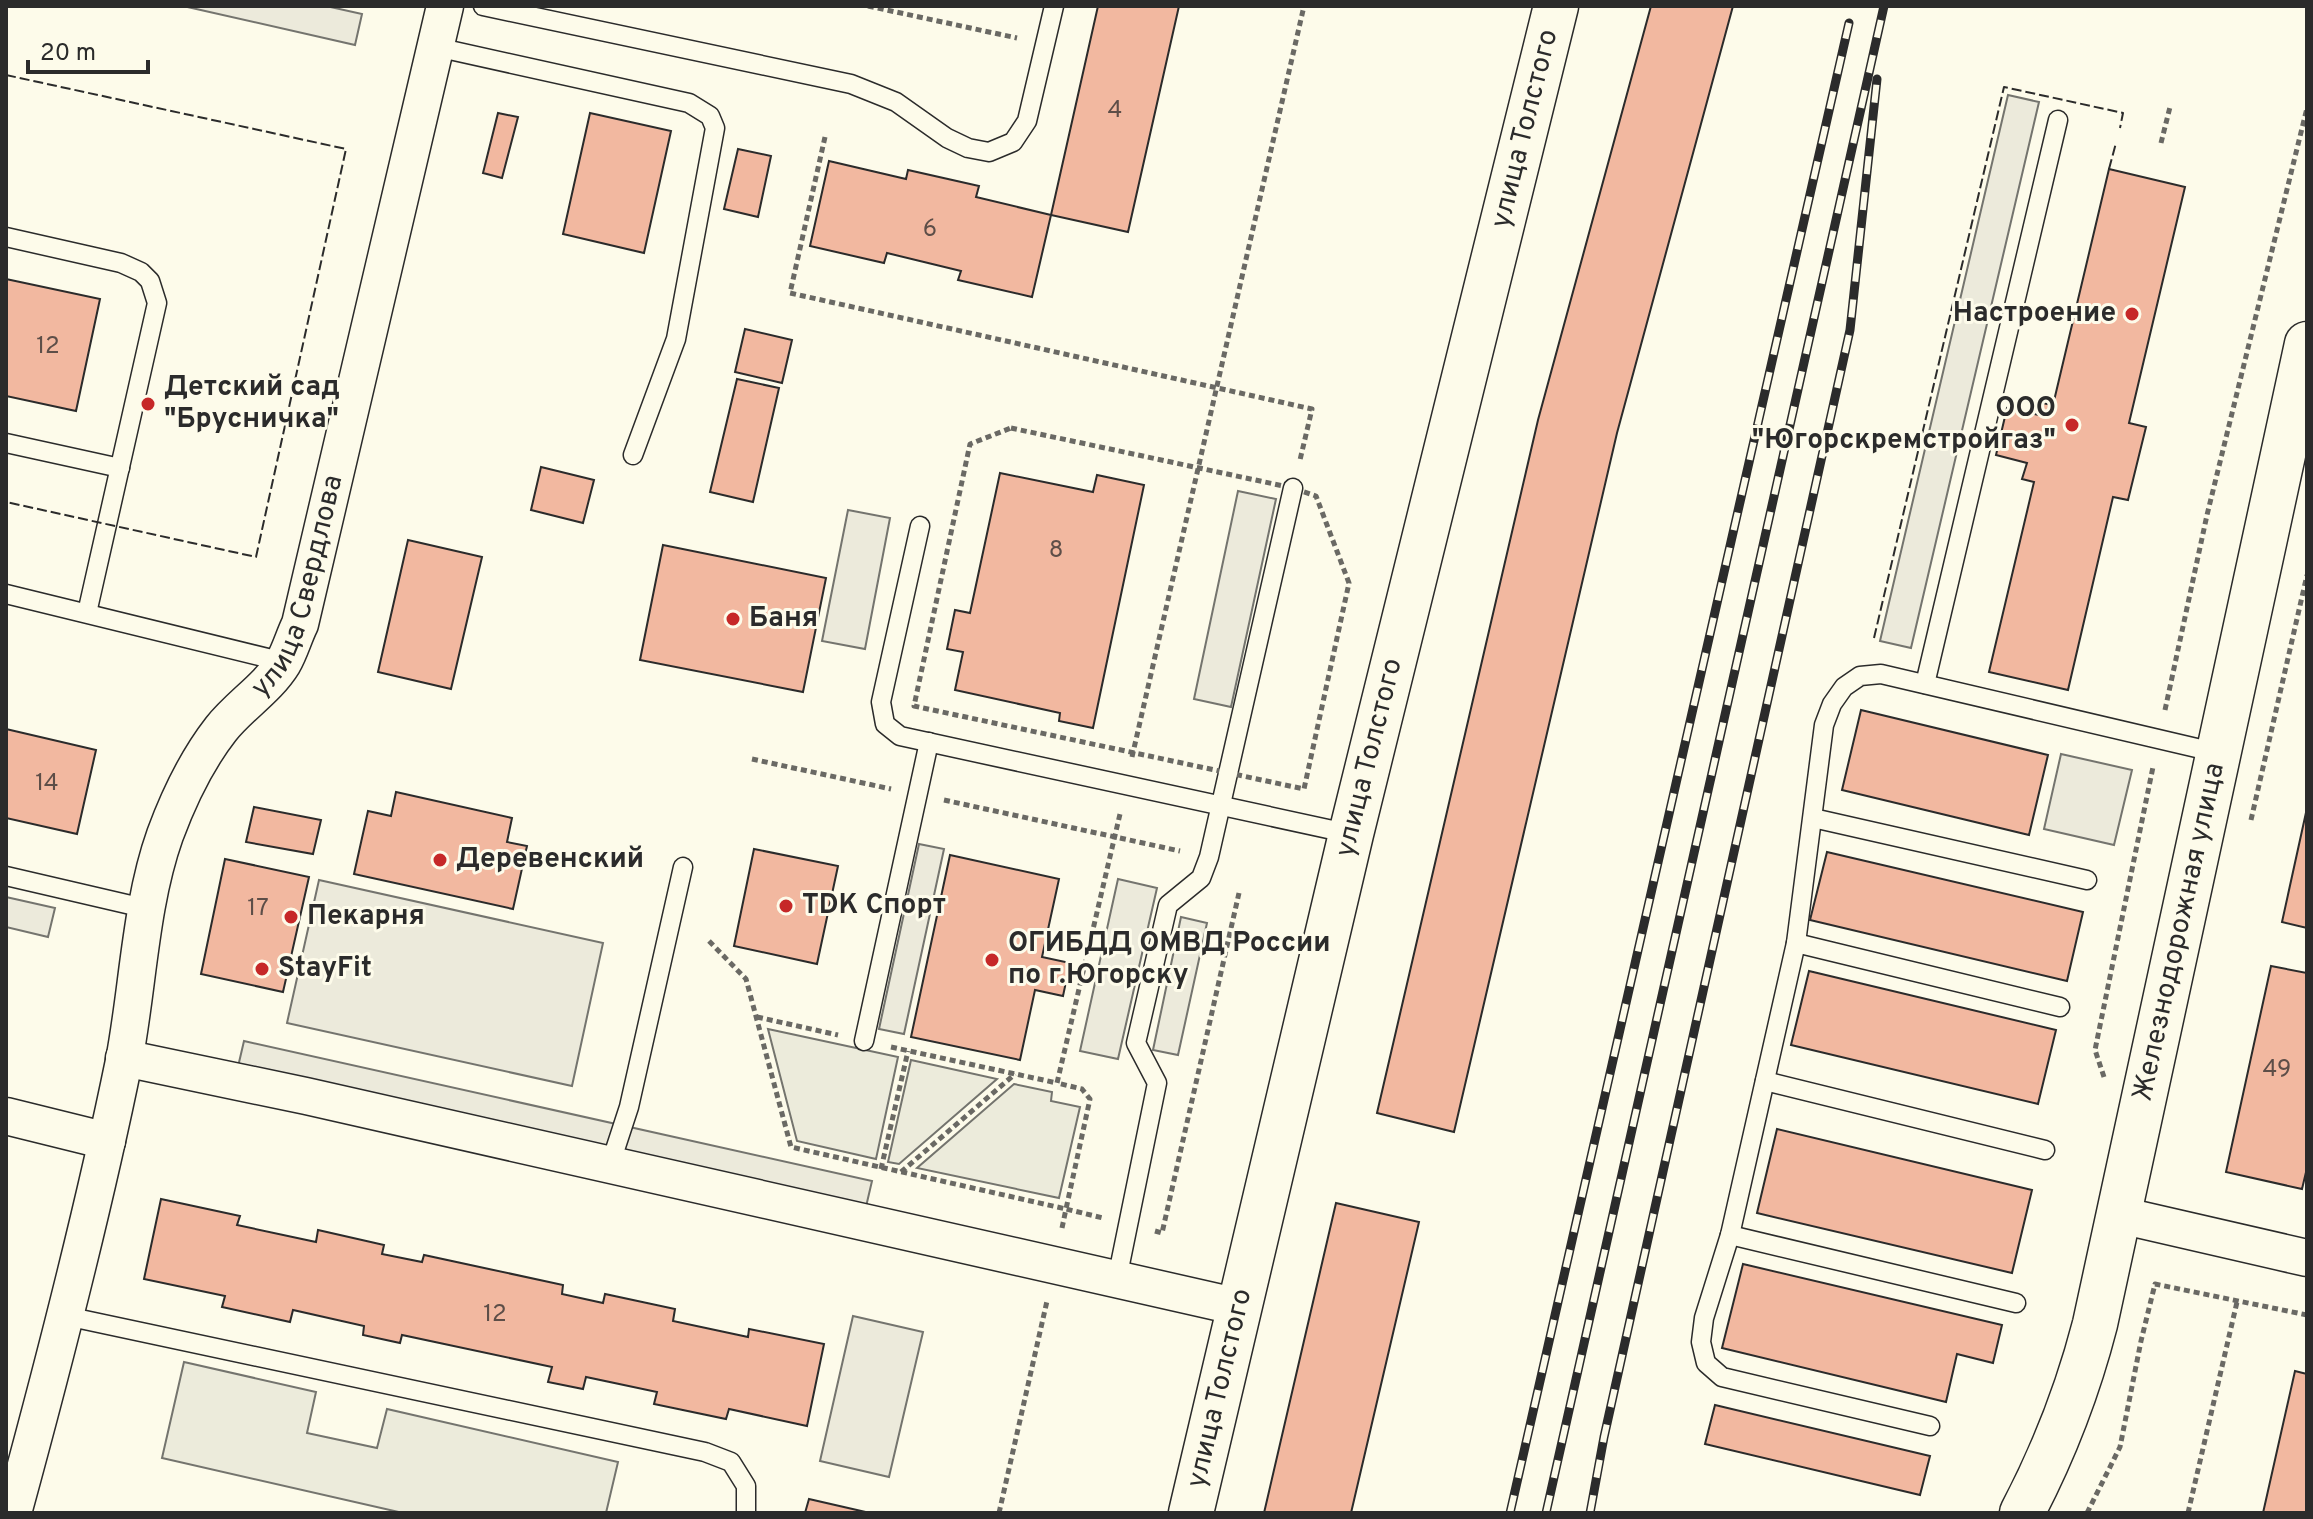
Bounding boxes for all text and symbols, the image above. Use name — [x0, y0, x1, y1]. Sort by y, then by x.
scale bar — [28, 24, 148, 74]
street label: улица Толстого — [1484, 26, 1567, 232]
text: 20 m — [40, 39, 96, 69]
house number: 4 — [1108, 96, 1122, 126]
house number: 6 — [923, 215, 937, 245]
place label: Настроение — [1953, 296, 2116, 332]
marker: Настроение — [2123, 305, 2141, 323]
house number: 12 — [36, 332, 60, 362]
place label: Детский сад "Брусничка" — [164, 370, 340, 438]
place label: ООО "Югорскремстройгаз" — [1752, 391, 2056, 459]
marker: Детский сад "Брусничка" — [139, 395, 157, 413]
marker: ООО "Югорскремстройгаз" — [2063, 416, 2081, 434]
street label: улица Свердлова — [244, 472, 352, 706]
house number: 8 — [1049, 536, 1063, 566]
place label: Баня — [749, 601, 818, 637]
marker: Баня — [724, 610, 742, 628]
street label: улица Толстого — [1328, 655, 1412, 861]
street label: Железнодорожная улица — [2126, 760, 2234, 1105]
house number: 14 — [35, 769, 59, 799]
place label: Деревенский — [456, 842, 644, 878]
marker: Деревенский — [431, 851, 449, 869]
place label: TDK Спорт — [802, 888, 946, 924]
house number: 17 — [247, 894, 269, 924]
marker: TDK Спорт — [777, 897, 795, 915]
place label: Пекарня — [307, 899, 425, 935]
marker: Пекарня — [282, 908, 300, 926]
place label: ОГИБДД ОМВД России по г.Югорску — [1008, 926, 1331, 994]
place label: StayFit — [278, 951, 372, 987]
marker: ОГИБДД ОМВД России по г.Югорску — [983, 951, 1001, 969]
marker: StayFit — [253, 960, 271, 978]
house number: 49 — [2263, 1055, 2291, 1085]
street label: улица Толстого — [1180, 1285, 1261, 1492]
house number: 12 — [483, 1300, 507, 1330]

